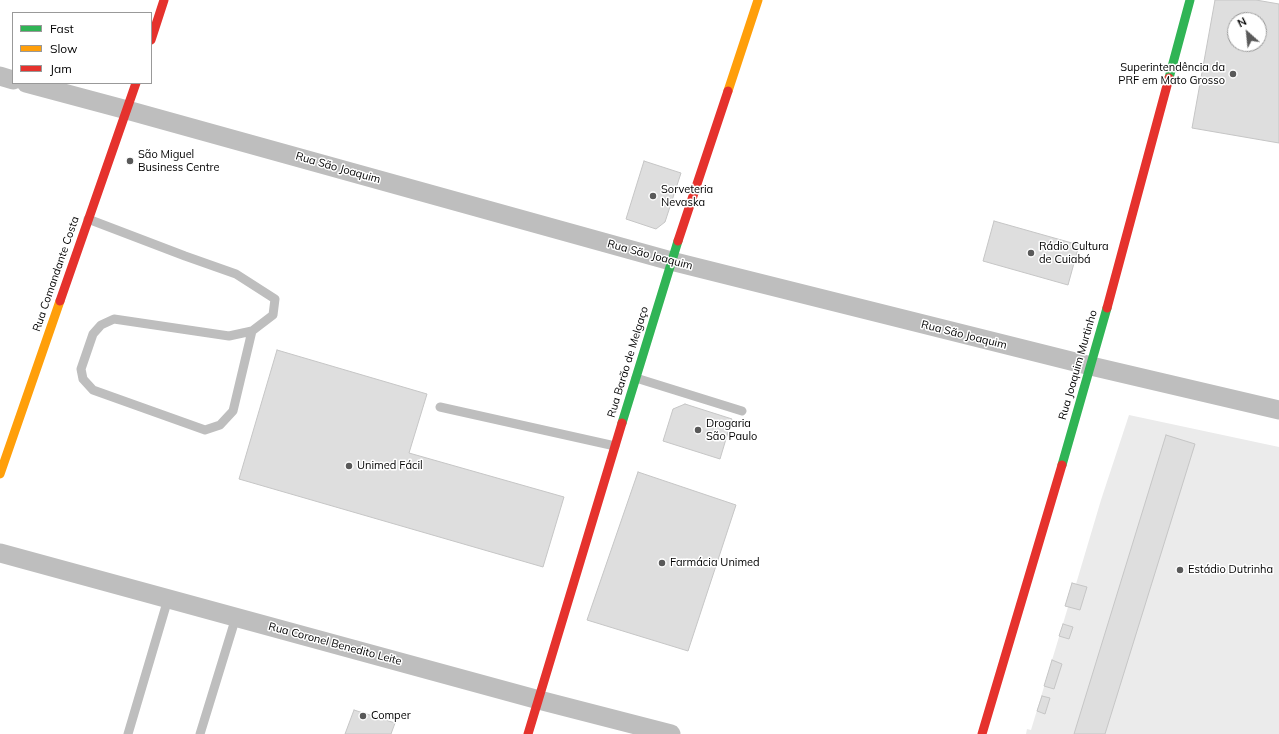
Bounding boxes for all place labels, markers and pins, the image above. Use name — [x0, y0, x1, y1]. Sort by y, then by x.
place label: Superintendência da PRF em Mato Grosso — [1118, 61, 1225, 87]
marker: Superintendência da PRF em Mato Grosso — [1228, 69, 1238, 79]
place label: São Miguel Business Centre — [138, 148, 219, 174]
marker: São Miguel Business Centre — [125, 156, 135, 166]
place label: Sorveteria Nevaska — [661, 183, 713, 209]
marker: Sorveteria Nevaska — [648, 191, 658, 201]
place label: Rádio Cultura de Cuiabá — [1039, 240, 1109, 266]
marker: Rádio Cultura de Cuiabá — [1026, 248, 1036, 258]
place label: Drogaria São Paulo — [706, 417, 757, 443]
marker: Drogaria São Paulo — [693, 425, 703, 435]
place label: Unimed Fácil — [357, 459, 423, 473]
marker: Unimed Fácil — [344, 461, 354, 471]
place label: Farmácia Unimed — [670, 556, 760, 570]
marker: Farmácia Unimed — [657, 558, 667, 568]
place label: Estádio Dutrinha — [1188, 563, 1273, 577]
marker: Estádio Dutrinha — [1175, 565, 1185, 575]
place label: Comper — [371, 709, 411, 723]
marker: Comper — [358, 711, 368, 721]

